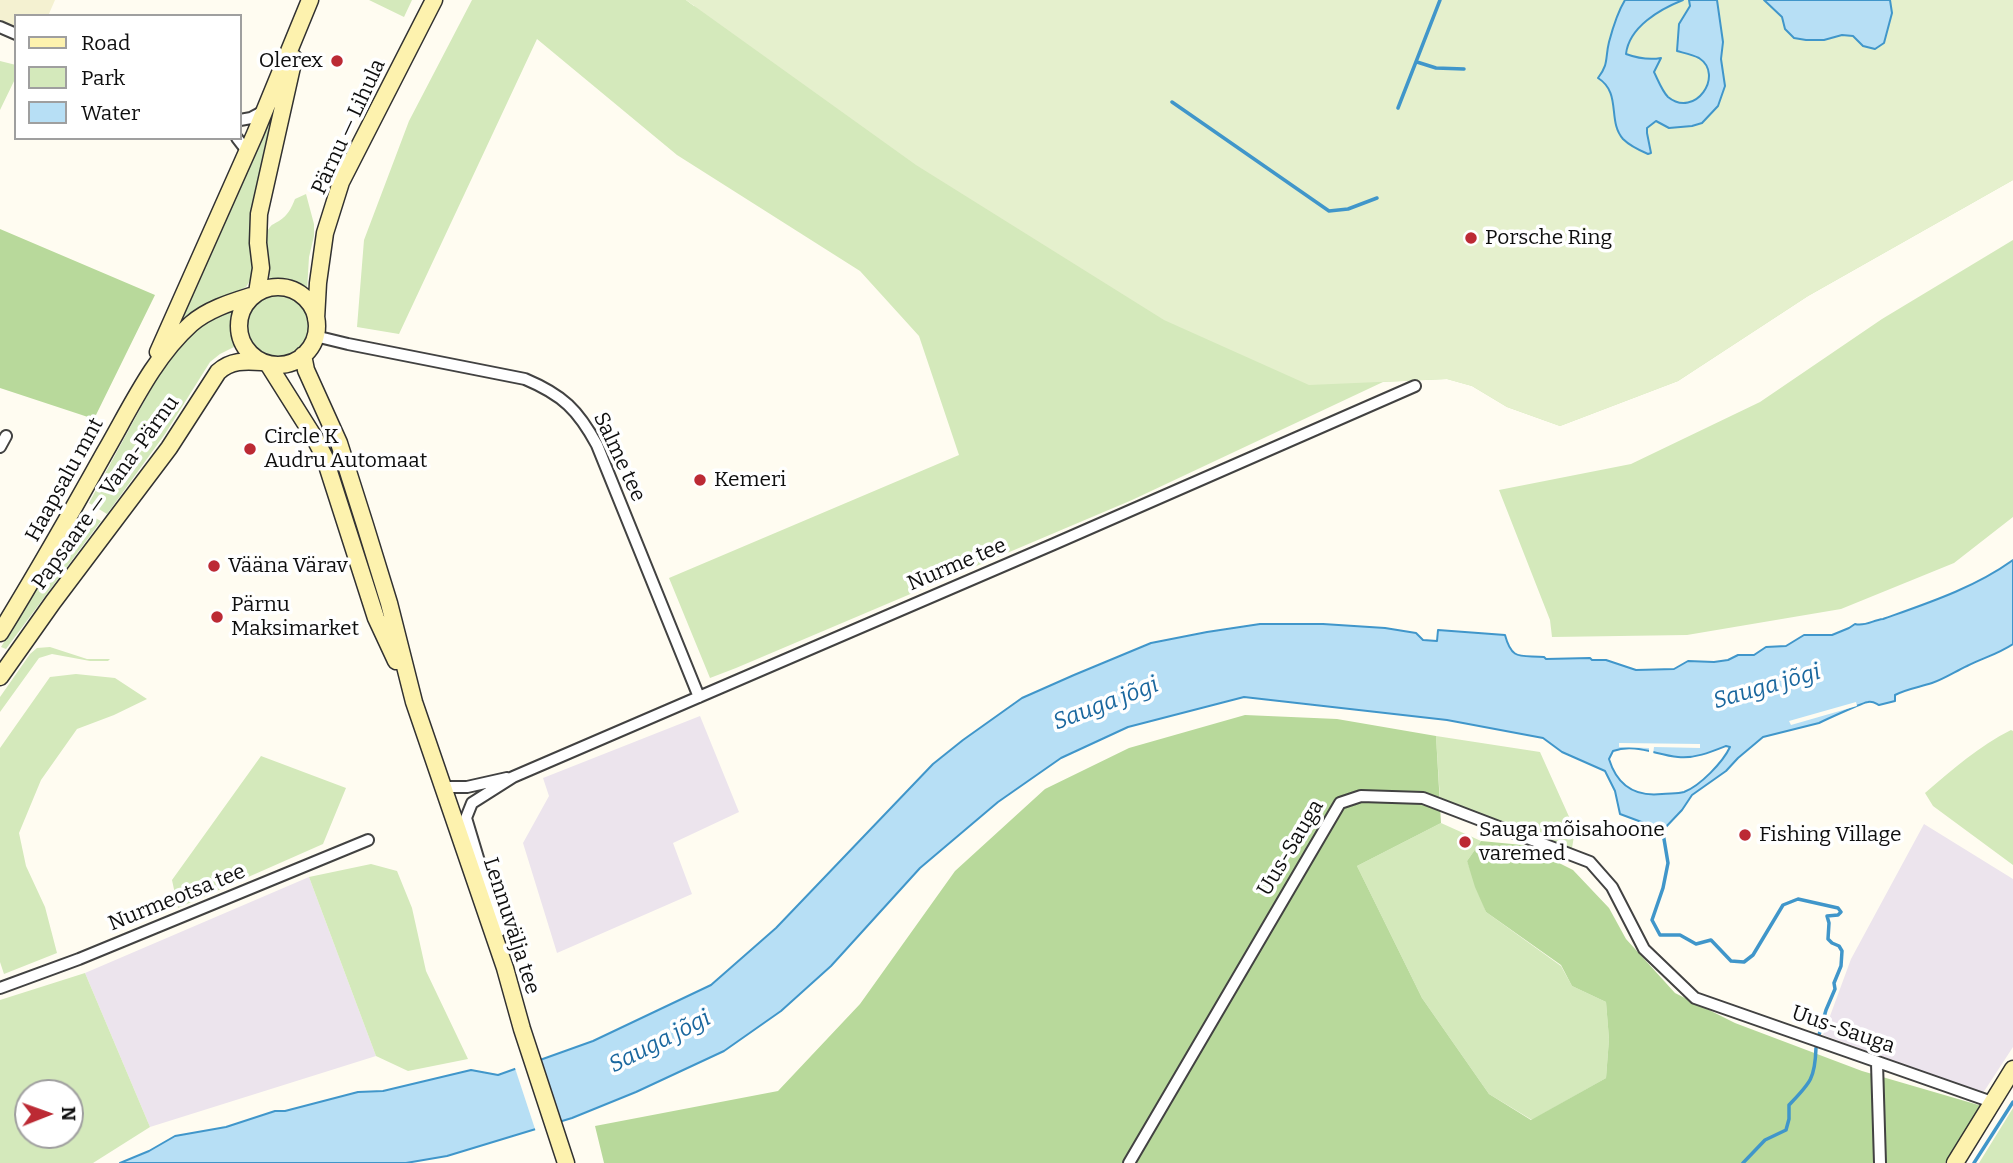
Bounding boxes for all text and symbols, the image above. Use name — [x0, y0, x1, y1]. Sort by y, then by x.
legend — [14, 14, 242, 140]
text: Road — [81, 30, 130, 56]
place label: Olerex — [259, 48, 323, 74]
marker: Olerex — [329, 53, 345, 69]
street label: Pärnu — Lihula — [307, 55, 391, 199]
text: Park — [81, 65, 125, 91]
text: Water — [81, 100, 140, 126]
place label: Porsche Ring — [1485, 225, 1612, 251]
marker: Porsche Ring — [1463, 230, 1479, 246]
street label: Papsaare — Vana-Pärnu — [27, 391, 185, 595]
street label: Salme tee — [587, 408, 651, 506]
street label: Haapsalu mnt — [21, 414, 109, 546]
place label: Circle K Audru Automaat — [264, 424, 427, 474]
marker: Circle K Audru Automaat — [242, 441, 258, 457]
place label: Kemeri — [714, 467, 786, 493]
marker: Kemeri — [692, 472, 708, 488]
street label: Nurme tee — [904, 533, 1010, 597]
place label: Vääna Värav — [228, 553, 348, 579]
marker: Vääna Värav — [206, 558, 222, 574]
place label: Pärnu Maksimarket — [231, 592, 359, 642]
marker: Pärnu Maksimarket — [209, 609, 225, 625]
water label: Sauga jõgi — [1710, 659, 1824, 715]
water label: Sauga jõgi — [1050, 671, 1162, 737]
street label: Uus-Sauga — [1252, 795, 1330, 901]
place label: Sauga mõisahoone varemed — [1479, 817, 1665, 867]
place label: Fishing Village — [1759, 822, 1901, 848]
marker: Fishing Village — [1737, 827, 1753, 843]
marker: Sauga mõisahoone varemed — [1457, 834, 1473, 850]
street label: Lennuvälja tee — [477, 855, 545, 997]
street label: Nurmeotsa tee — [105, 859, 249, 937]
street label: Uus-Sauga — [1788, 1001, 1898, 1059]
water label: Sauga jõgi — [605, 1005, 715, 1079]
north arrow — [14, 1079, 84, 1149]
text: N — [57, 1106, 80, 1121]

